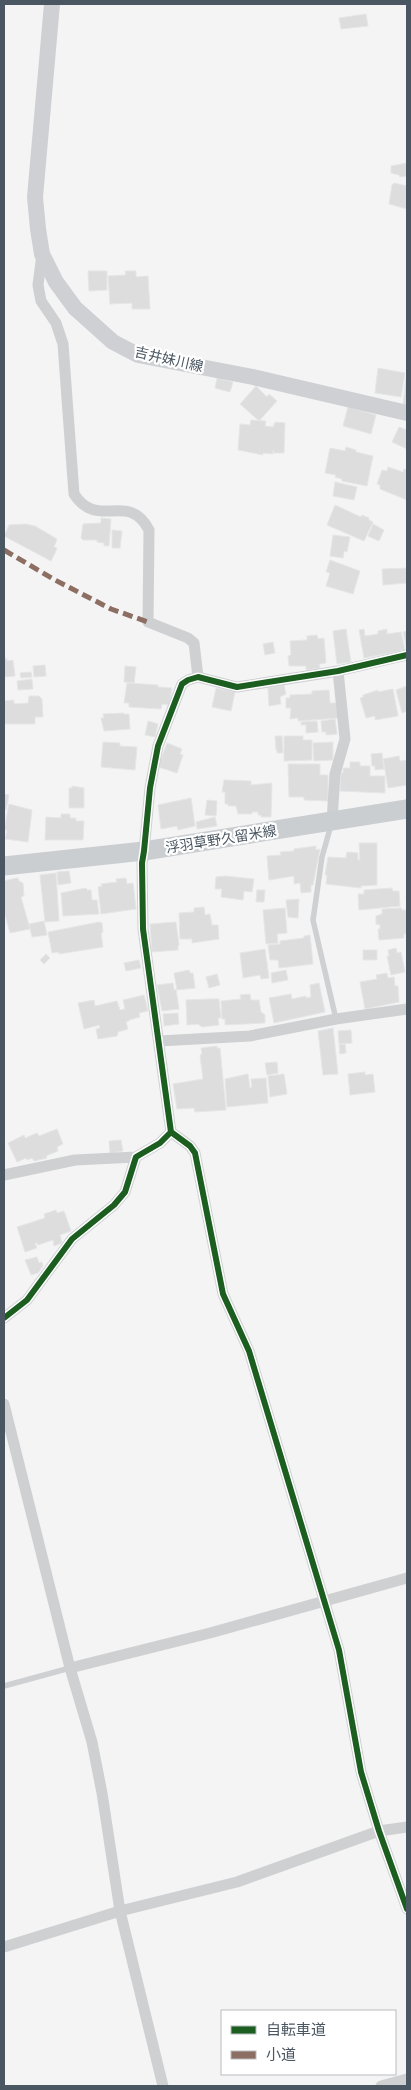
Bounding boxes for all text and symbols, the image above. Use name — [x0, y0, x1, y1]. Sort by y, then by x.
street label: 吉井妹川線 — [133, 343, 205, 375]
street label: 浮羽草野久留米線 — [164, 822, 278, 856]
legend — [221, 2010, 396, 2075]
text: 自転車道 — [266, 2021, 326, 2038]
text: 小道 — [266, 2046, 296, 2063]

